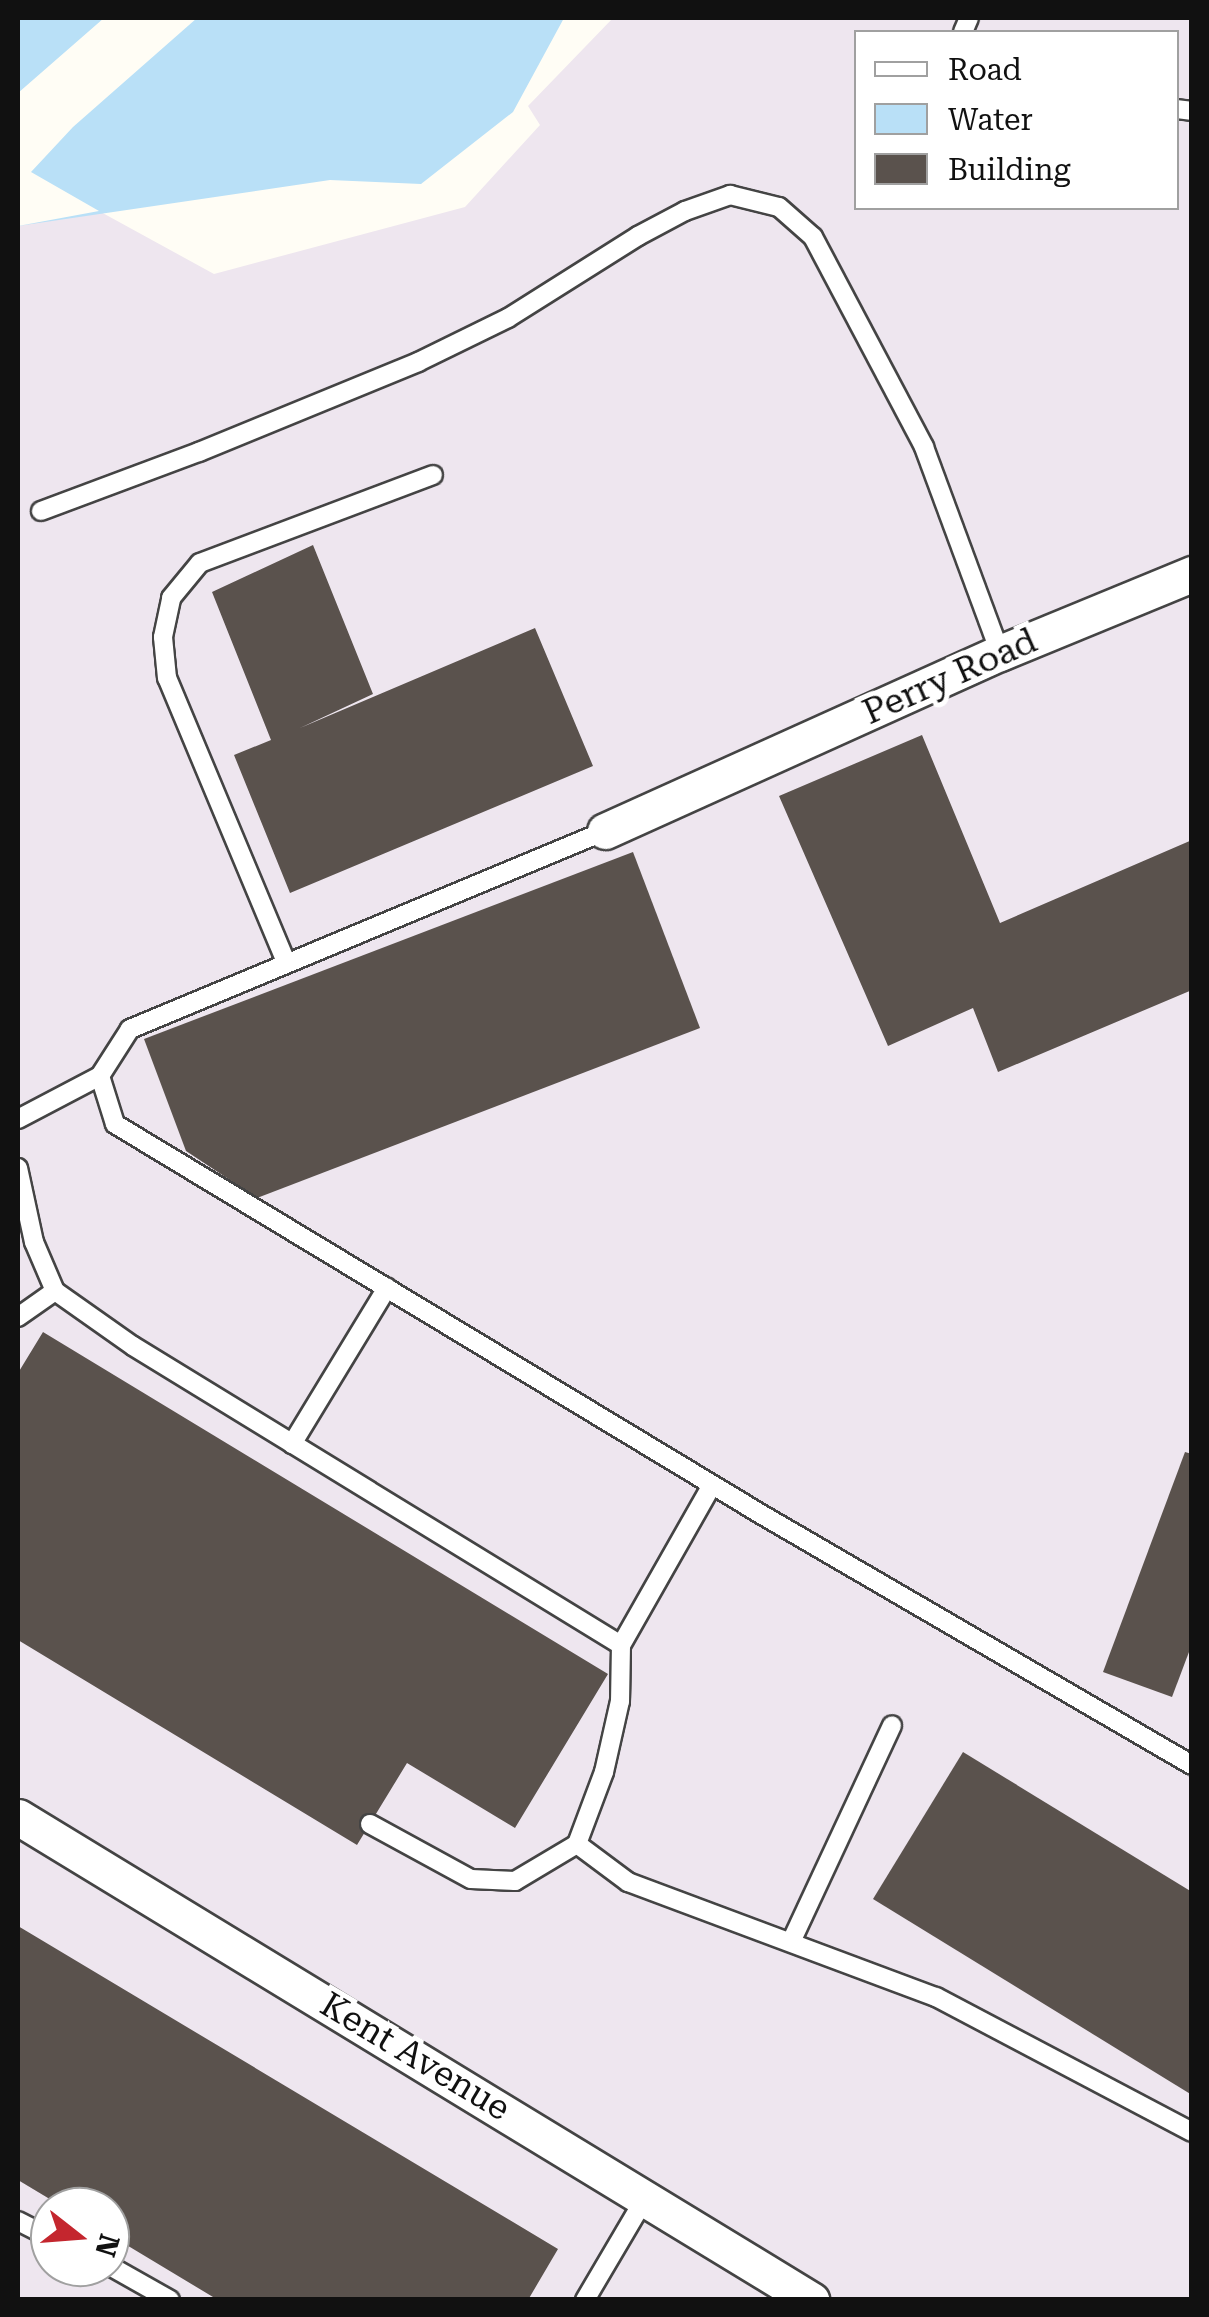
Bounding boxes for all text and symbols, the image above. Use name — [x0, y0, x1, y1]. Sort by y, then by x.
legend — [854, 30, 1179, 210]
text: Road — [948, 52, 1022, 87]
text: Water — [948, 102, 1033, 137]
text: Building — [948, 152, 1071, 187]
street label: Perry Road — [857, 620, 1043, 734]
street label: Kent Avenue — [312, 1984, 518, 2130]
north arrow — [30, 2187, 130, 2287]
text: N — [88, 2230, 126, 2260]

